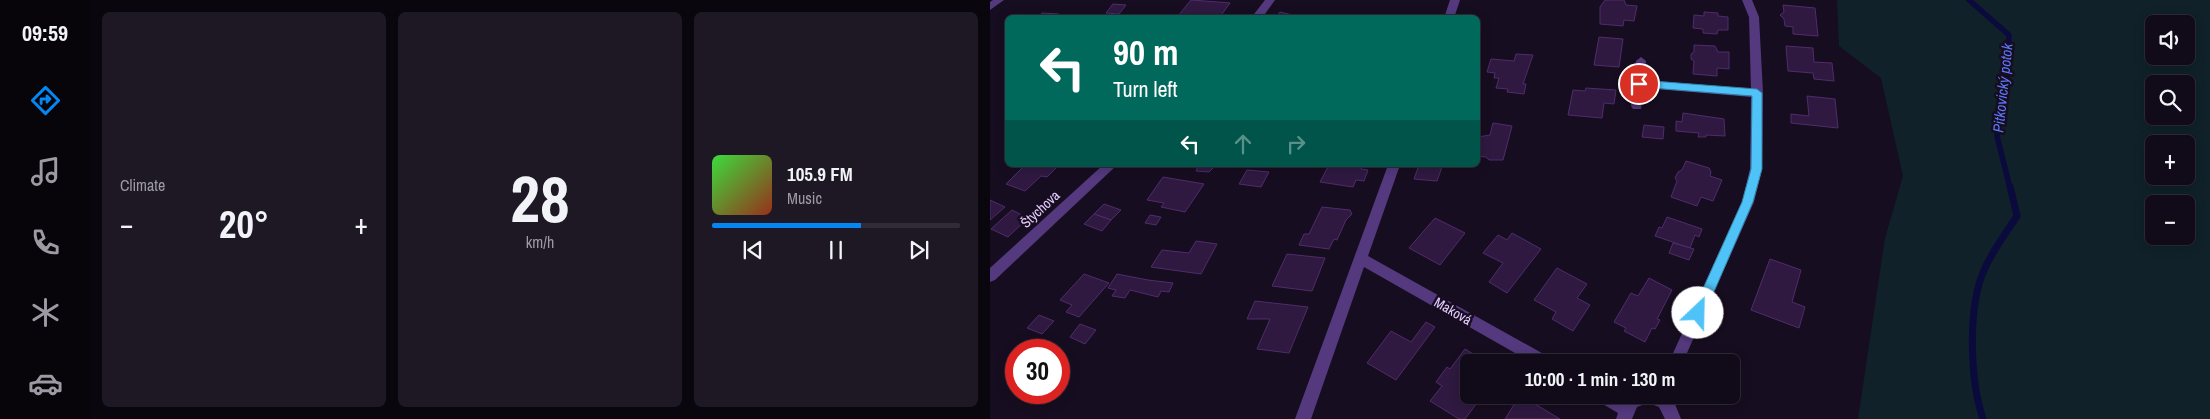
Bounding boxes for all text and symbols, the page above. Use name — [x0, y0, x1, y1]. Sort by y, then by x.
map controls — [2145, 15, 2195, 245]
button: sound — [2145, 15, 2195, 65]
text: 09:59 — [22, 18, 68, 48]
text: 90 m — [1113, 29, 1178, 76]
icon: left — [1030, 35, 1095, 100]
water label: Pitkovický potok — [1987, 41, 2018, 134]
pin — [1618, 63, 1660, 105]
icon: arrive — [1625, 70, 1653, 98]
text: Turn left — [1113, 74, 1178, 104]
button: search — [2145, 75, 2195, 125]
icon: directions — [28, 83, 63, 118]
icon: left — [1176, 130, 1204, 158]
icon: ahead — [1229, 130, 1257, 158]
icon: right — [1282, 130, 1310, 158]
button: + — [2145, 135, 2195, 185]
icon: music — [28, 154, 63, 189]
text: 28 — [510, 155, 570, 242]
text: 105.9 FM — [787, 161, 853, 187]
text: Climate — [120, 174, 165, 196]
street label: Štychova — [1017, 186, 1064, 232]
text: Music — [787, 187, 822, 209]
button: − — [2145, 195, 2195, 245]
text: 20° — [219, 199, 269, 250]
text: − — [120, 205, 133, 243]
text: + — [355, 205, 368, 243]
icon: phone — [28, 225, 63, 260]
text: km/h — [526, 231, 554, 253]
icon: previous — [739, 236, 767, 264]
icon: pause — [822, 236, 850, 264]
icon: next — [905, 236, 933, 264]
position arrow — [1671, 286, 1723, 338]
street label: Maková — [1431, 293, 1475, 329]
icon: climate — [28, 295, 63, 330]
speed limit sign: 30 — [1005, 339, 1070, 404]
icon: car — [28, 366, 63, 401]
text: 10:00 · 1 min · 130 m — [1525, 366, 1675, 392]

